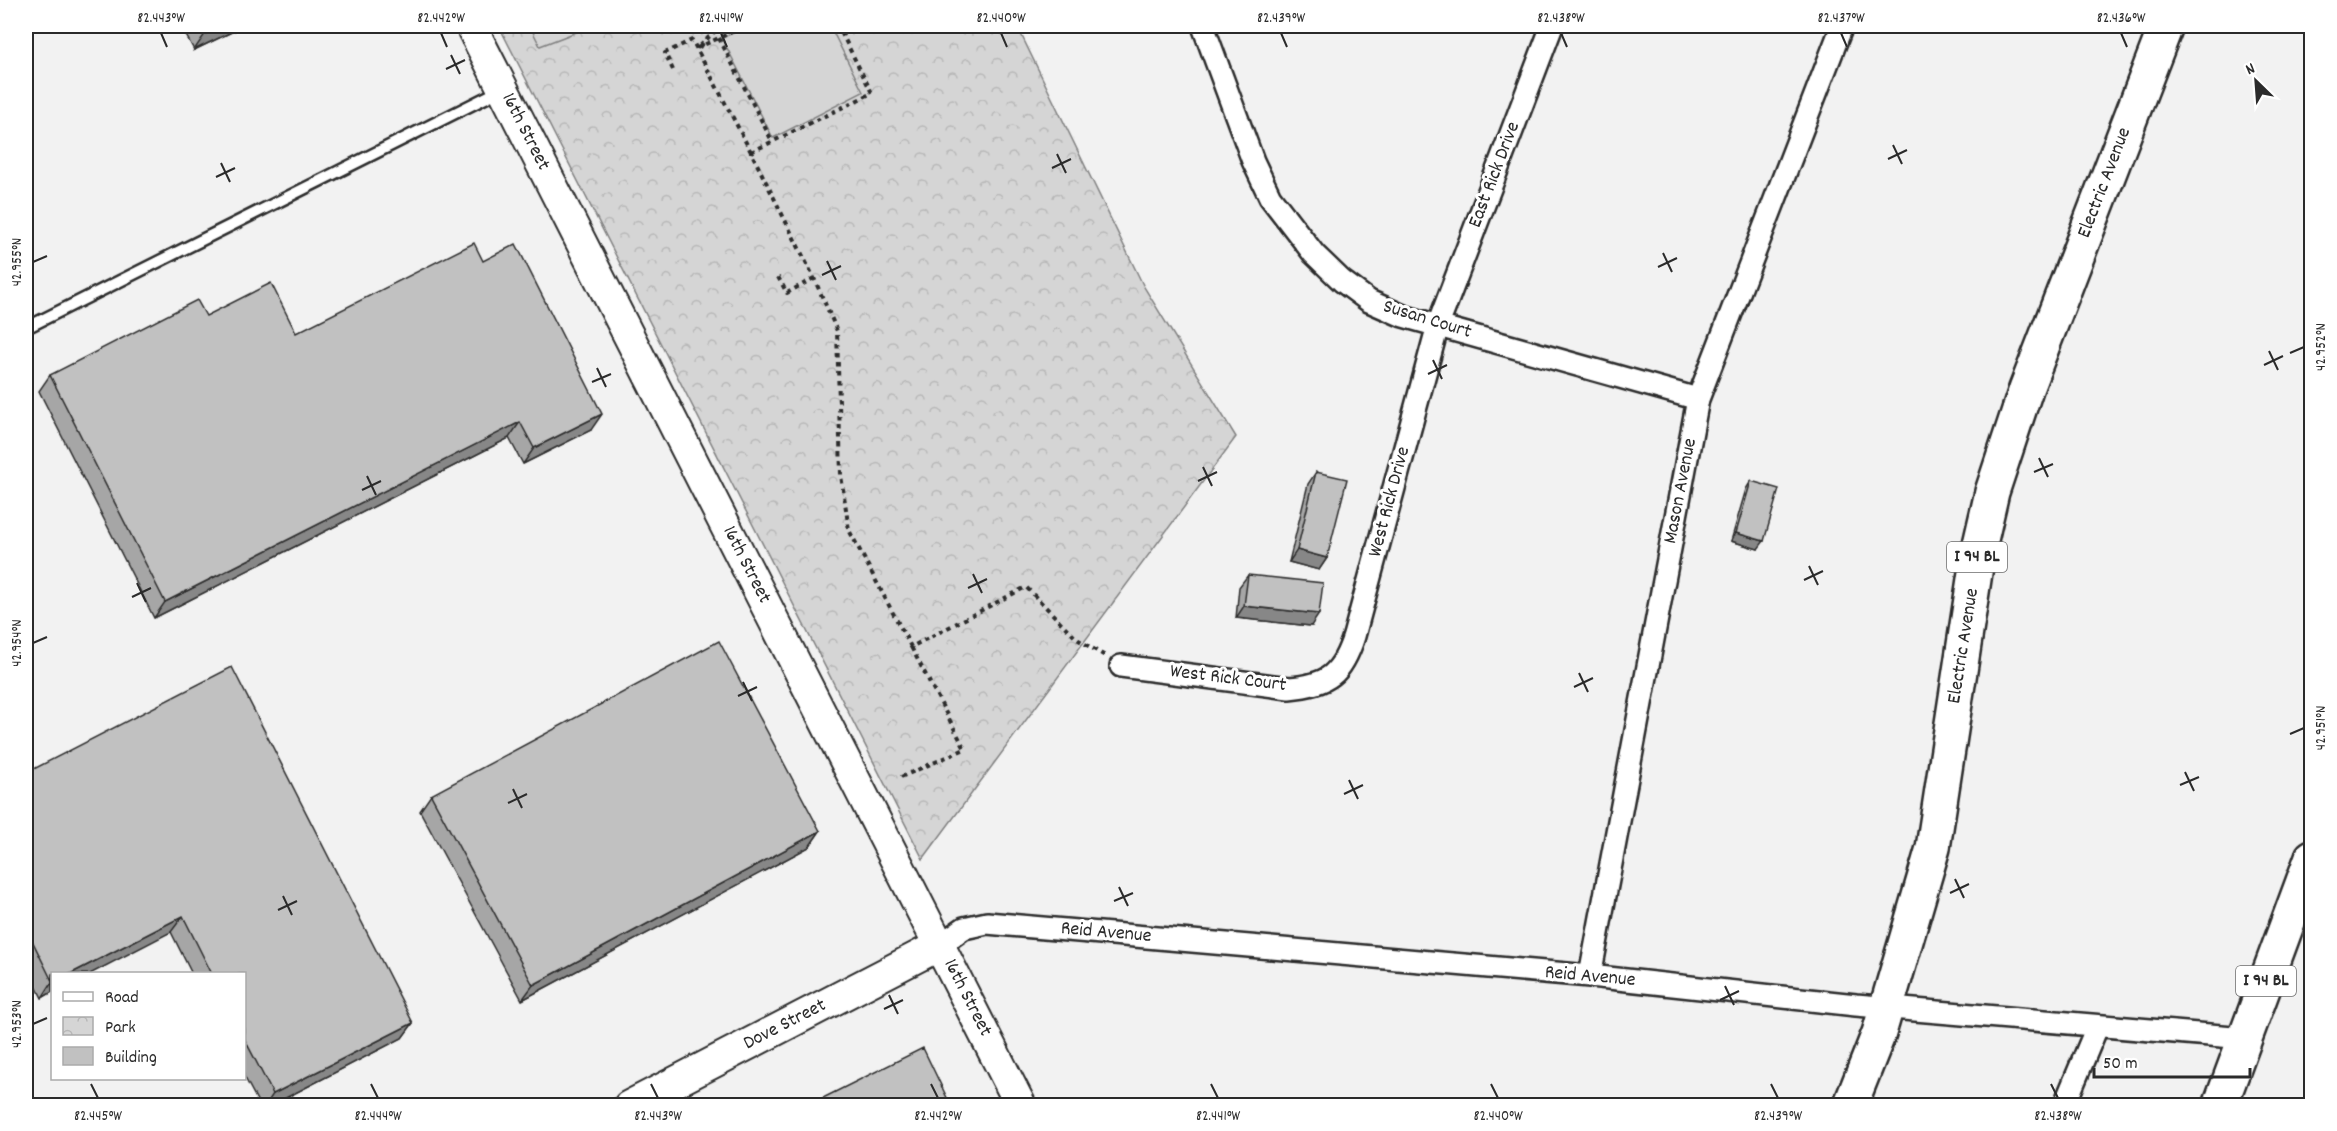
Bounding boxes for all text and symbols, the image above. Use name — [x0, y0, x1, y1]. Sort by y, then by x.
text: 82.443°W — [137, 8, 185, 30]
text: 82.442°W — [417, 8, 465, 30]
text: 82.441°W — [699, 8, 743, 30]
text: 82.440°W — [976, 8, 1026, 30]
text: 82.439°W — [1257, 8, 1306, 30]
text: 82.438°W — [1537, 8, 1585, 30]
text: 82.437°W — [1817, 8, 1865, 30]
text: 82.436°W — [2097, 8, 2146, 30]
north arrow — [2226, 51, 2286, 111]
text: N — [2242, 58, 2259, 82]
street label: 16th Street — [493, 88, 557, 176]
street label: East Rick Drive — [1462, 118, 1528, 232]
street label: Electric Avenue — [2071, 123, 2139, 242]
text: 42.955°N — [7, 238, 29, 286]
street label: Susan Court — [1379, 293, 1475, 347]
text: 42.952°N — [2311, 323, 2333, 371]
street label: Mason Avenue — [1657, 436, 1705, 546]
street label: West Rick Drive — [1362, 443, 1418, 560]
street label: 16th Street — [714, 521, 778, 609]
road number: I 94 BL — [1947, 542, 2007, 572]
street label: Electric Avenue — [1941, 586, 1987, 706]
text: 42.954°N — [7, 619, 29, 667]
street label: West Rick Court — [1168, 658, 1288, 700]
text: 42.951°N — [2311, 706, 2333, 750]
street label: Reid Avenue — [1060, 915, 1153, 951]
street label: 16th Street — [935, 954, 999, 1042]
street label: Reid Avenue — [1544, 959, 1637, 995]
road number: I 94 BL — [2236, 966, 2296, 996]
legend — [51, 972, 246, 1080]
text: Road — [105, 986, 139, 1011]
street label: Dove Street — [739, 992, 831, 1058]
text: 42.953°N — [7, 1000, 29, 1048]
text: Park — [105, 1016, 136, 1041]
scale bar — [2094, 1041, 2250, 1079]
text: Building — [105, 1046, 157, 1071]
text: 50 m — [2103, 1052, 2138, 1077]
text: 82.445°W — [74, 1106, 122, 1128]
text: 82.444°W — [354, 1106, 402, 1128]
text: 82.443°W — [634, 1106, 682, 1128]
text: 82.442°W — [914, 1106, 962, 1128]
text: 82.441°W — [1196, 1106, 1240, 1128]
text: 82.440°W — [1473, 1106, 1523, 1128]
text: 82.439°W — [1754, 1106, 1803, 1128]
text: 82.438°W — [2034, 1106, 2082, 1128]

